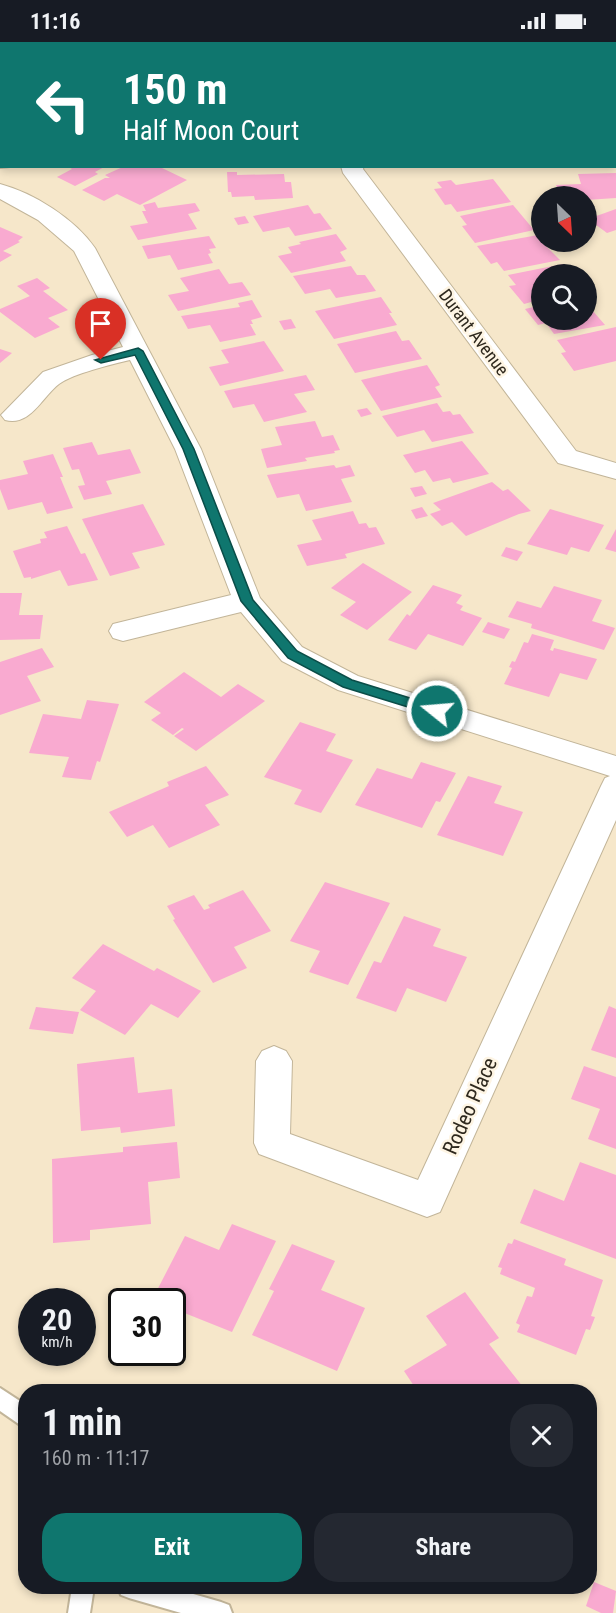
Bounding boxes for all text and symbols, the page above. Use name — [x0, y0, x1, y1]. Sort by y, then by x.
text: 11:16 — [30, 9, 81, 34]
text: 150 m — [123, 65, 228, 114]
icon: left — [24, 66, 102, 144]
text: Half Moon Court — [123, 115, 299, 147]
north arrow — [531, 186, 597, 252]
map controls — [531, 186, 597, 330]
button: search — [531, 264, 597, 330]
street label: Durant Avenue — [435, 285, 513, 379]
pin — [75, 298, 126, 360]
icon: arrive — [84, 307, 117, 340]
position arrow — [405, 679, 469, 743]
street label: Rodeo Place — [438, 1054, 502, 1158]
speed limit sign: 30 — [108, 1288, 186, 1366]
text: 20 — [42, 1302, 72, 1337]
text: km/h — [42, 1333, 72, 1351]
text: 1 min — [42, 1402, 122, 1444]
button: close — [510, 1404, 573, 1467]
text: 160 m · 11:17 — [42, 1446, 149, 1470]
button: Exit — [42, 1513, 302, 1582]
button: Share — [314, 1513, 573, 1582]

